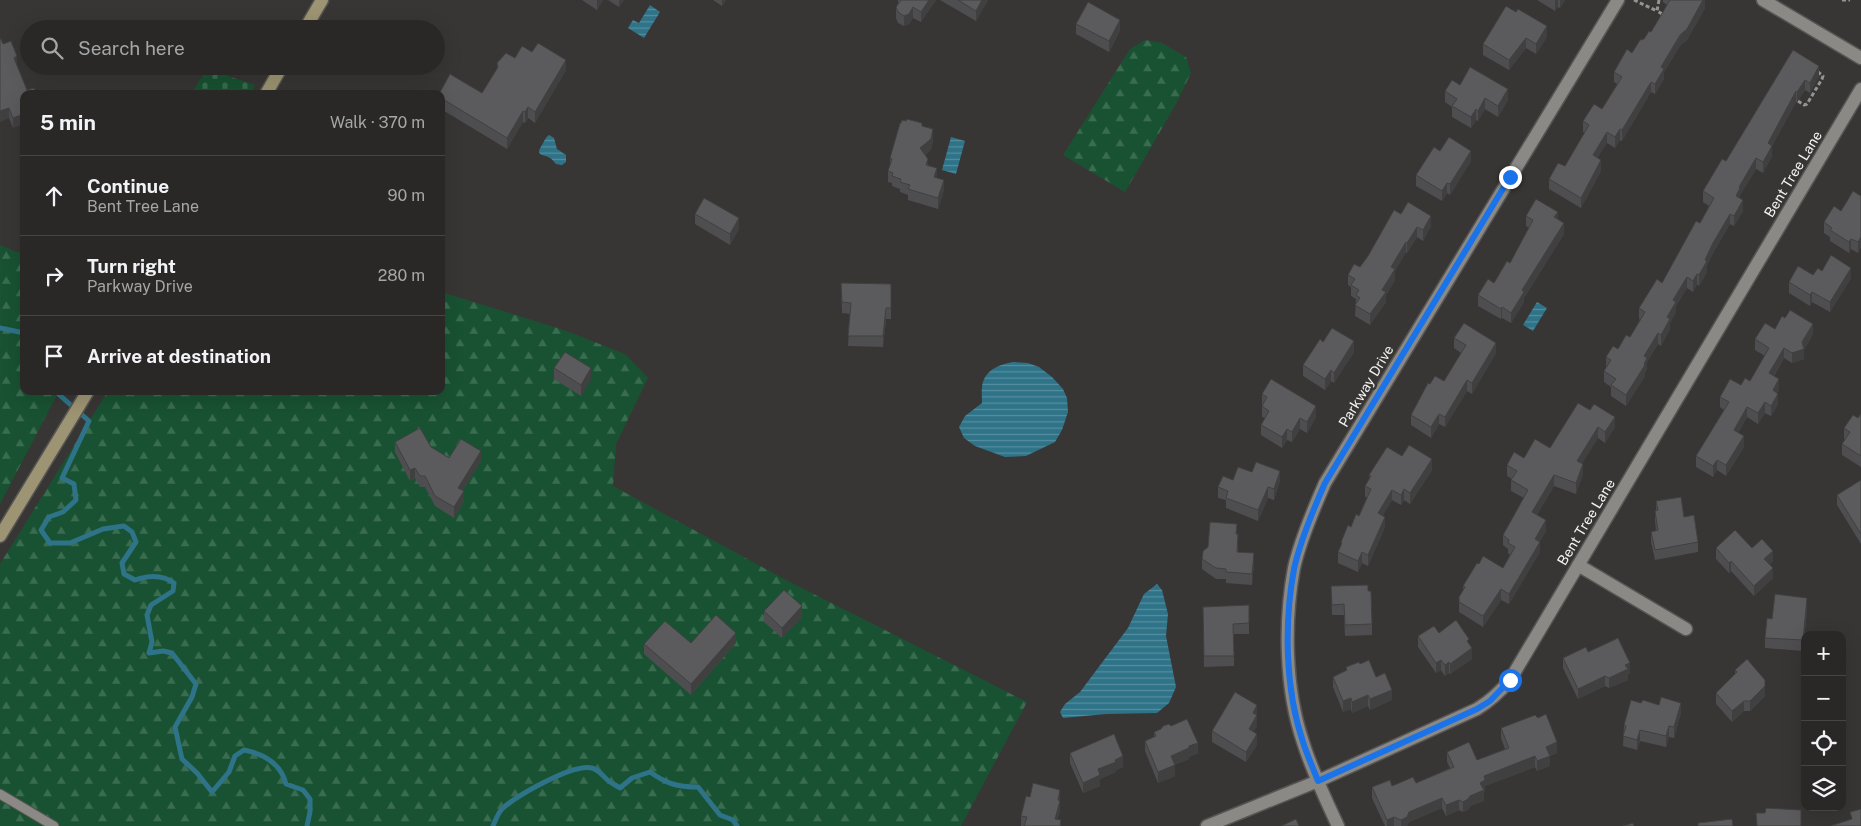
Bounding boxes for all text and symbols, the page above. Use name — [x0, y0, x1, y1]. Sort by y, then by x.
search box — [20, 20, 445, 75]
icon: search — [38, 34, 66, 62]
text: Search here — [78, 37, 185, 59]
text: 5 min — [40, 110, 96, 135]
text: Walk · 370 m — [330, 113, 425, 132]
street label: Bent Tree Lane — [1761, 128, 1825, 220]
route end — [1499, 166, 1522, 189]
text: Continue — [87, 175, 169, 197]
icon: ahead — [40, 182, 68, 210]
text: 90 m — [388, 186, 425, 205]
text: Bent Tree Lane — [87, 197, 199, 216]
text: Turn right — [87, 255, 176, 277]
icon: right — [40, 262, 68, 290]
text: 280 m — [378, 266, 425, 285]
text: Parkway Drive — [87, 277, 193, 296]
icon: arrive — [40, 342, 68, 370]
street label: Parkway Drive — [1335, 342, 1397, 430]
text: Arrive at destination — [87, 345, 271, 367]
street label: Bent Tree Lane — [1554, 476, 1618, 568]
map controls — [1801, 631, 1846, 811]
button: + — [1801, 631, 1846, 676]
route start — [1499, 669, 1522, 692]
button: − — [1801, 676, 1846, 721]
button: locate — [1801, 721, 1846, 766]
button: layers — [1801, 766, 1846, 811]

